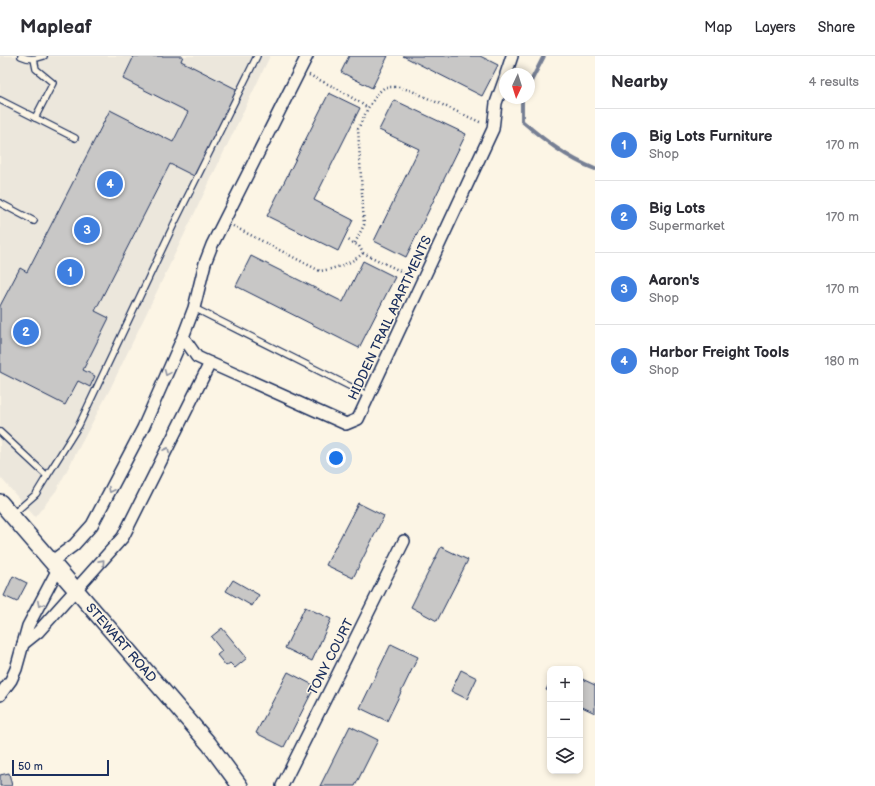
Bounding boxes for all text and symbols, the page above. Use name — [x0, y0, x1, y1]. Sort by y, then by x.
text: Mapleaf — [20, 16, 92, 39]
text: Map — [704, 19, 732, 36]
text: Layers — [754, 19, 796, 36]
text: Share — [818, 19, 855, 36]
north arrow — [499, 68, 535, 104]
text: Nearby — [611, 72, 668, 92]
text: 4 results — [809, 74, 859, 90]
text: Big Lots Furniture — [649, 127, 772, 146]
text: 1 — [621, 137, 627, 153]
text: 170 m — [826, 137, 859, 153]
text: Shop — [649, 146, 679, 162]
pin: 4 — [97, 169, 123, 199]
text: Big Lots — [649, 199, 705, 218]
text: 2 — [620, 209, 628, 225]
text: 170 m — [826, 209, 859, 225]
pin: 3 — [74, 215, 100, 245]
text: Supermarket — [649, 218, 725, 234]
street label: HIDDEN TRAIL APARTMENTS — [345, 233, 435, 403]
pin: 1 — [57, 257, 83, 287]
text: Aaron's — [649, 271, 699, 290]
text: 3 — [620, 281, 628, 297]
text: 170 m — [826, 281, 859, 297]
text: Shop — [649, 290, 679, 306]
pin: 2 — [13, 317, 39, 347]
text: Harbor Freight Tools — [649, 343, 789, 362]
text: 4 — [620, 353, 628, 369]
text: 180 m — [824, 353, 859, 369]
text: Shop — [649, 362, 679, 378]
one-way arrow — [164, 369, 172, 376]
one-way arrow — [162, 447, 170, 454]
your location — [326, 448, 346, 468]
one-way arrow — [109, 486, 116, 493]
one-way arrow — [98, 559, 105, 567]
one-way arrow — [37, 600, 44, 607]
street label: STEWART ROAD — [82, 600, 160, 686]
street label: TONY COURT — [305, 616, 357, 698]
map controls — [547, 666, 583, 774]
button: + — [547, 666, 583, 702]
button: − — [547, 702, 583, 738]
button: layers — [547, 738, 583, 774]
scale bar — [12, 758, 109, 777]
text: 50 m — [18, 760, 43, 773]

